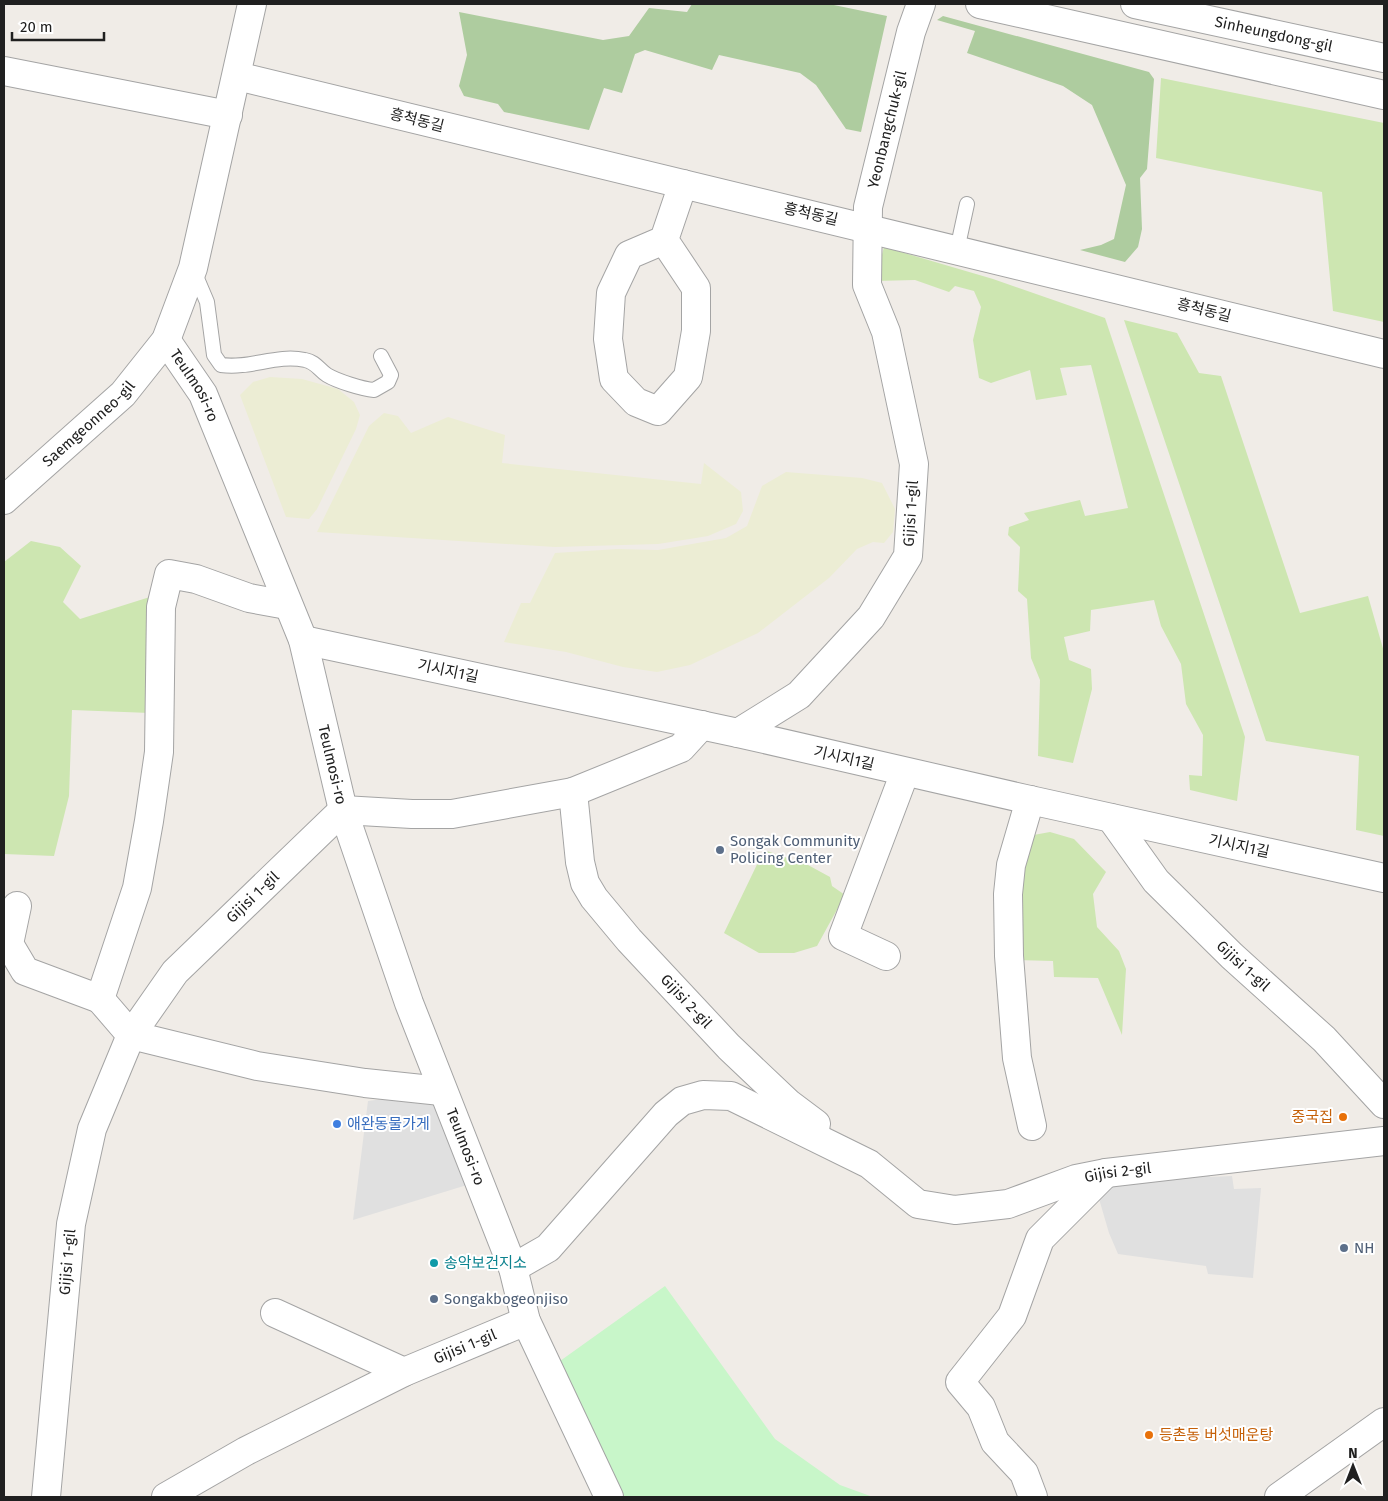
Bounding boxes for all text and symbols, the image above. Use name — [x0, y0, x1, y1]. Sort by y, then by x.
scale bar — [12, 10, 105, 42]
street label: Sinheungdong-gil — [1213, 13, 1335, 56]
text: 20 m — [20, 18, 53, 36]
street label: Yeonbangchuk-gil — [864, 68, 910, 190]
street label: 흥척동길 — [388, 105, 446, 135]
street label: 흥척동길 — [782, 199, 840, 229]
street label: 흥척동길 — [1175, 295, 1233, 325]
street label: Teulmosi-ro — [166, 346, 222, 424]
street label: Saemgeonneo-gil — [39, 377, 139, 470]
street label: Gijisi 1-gil — [900, 479, 922, 547]
street label: 기시지1길 — [416, 656, 480, 686]
street label: Teulmosi-ro — [314, 723, 350, 806]
street label: 기시지1길 — [812, 742, 876, 774]
street label: 기시지1길 — [1207, 831, 1271, 861]
place label: Songak Community Policing Center — [730, 832, 861, 867]
marker: Songak Community Policing Center — [714, 844, 726, 856]
street label: Gijisi 1-gil — [223, 867, 283, 927]
street label: Gijisi 1-gil — [1213, 937, 1274, 995]
street label: Gijisi 2-gil — [657, 971, 716, 1032]
street label: Teulmosi-ro — [442, 1106, 489, 1188]
place label: 중국집 — [1292, 1108, 1333, 1126]
marker: 중국집 — [1337, 1111, 1349, 1123]
place label: 애완동물가게 — [347, 1115, 430, 1133]
marker: 애완동물가게 — [331, 1118, 343, 1130]
street label: Gijisi 2-gil — [1083, 1159, 1153, 1186]
street label: Gijisi 1-gil — [56, 1228, 80, 1296]
place label: NH — [1354, 1239, 1374, 1257]
marker: NH — [1338, 1242, 1350, 1254]
place label: 송악보건지소 — [444, 1254, 527, 1272]
marker: 송악보건지소 — [428, 1257, 440, 1269]
place label: Songakbogeonjiso — [444, 1290, 568, 1308]
marker: Songakbogeonjiso — [428, 1293, 440, 1305]
street label: Gijisi 1-gil — [431, 1325, 500, 1368]
place label: 등촌동 버섯매운탕 — [1159, 1426, 1274, 1444]
marker: 등촌동 버섯매운탕 — [1143, 1429, 1155, 1441]
north arrow — [1328, 1441, 1378, 1491]
text: N — [1348, 1445, 1358, 1462]

